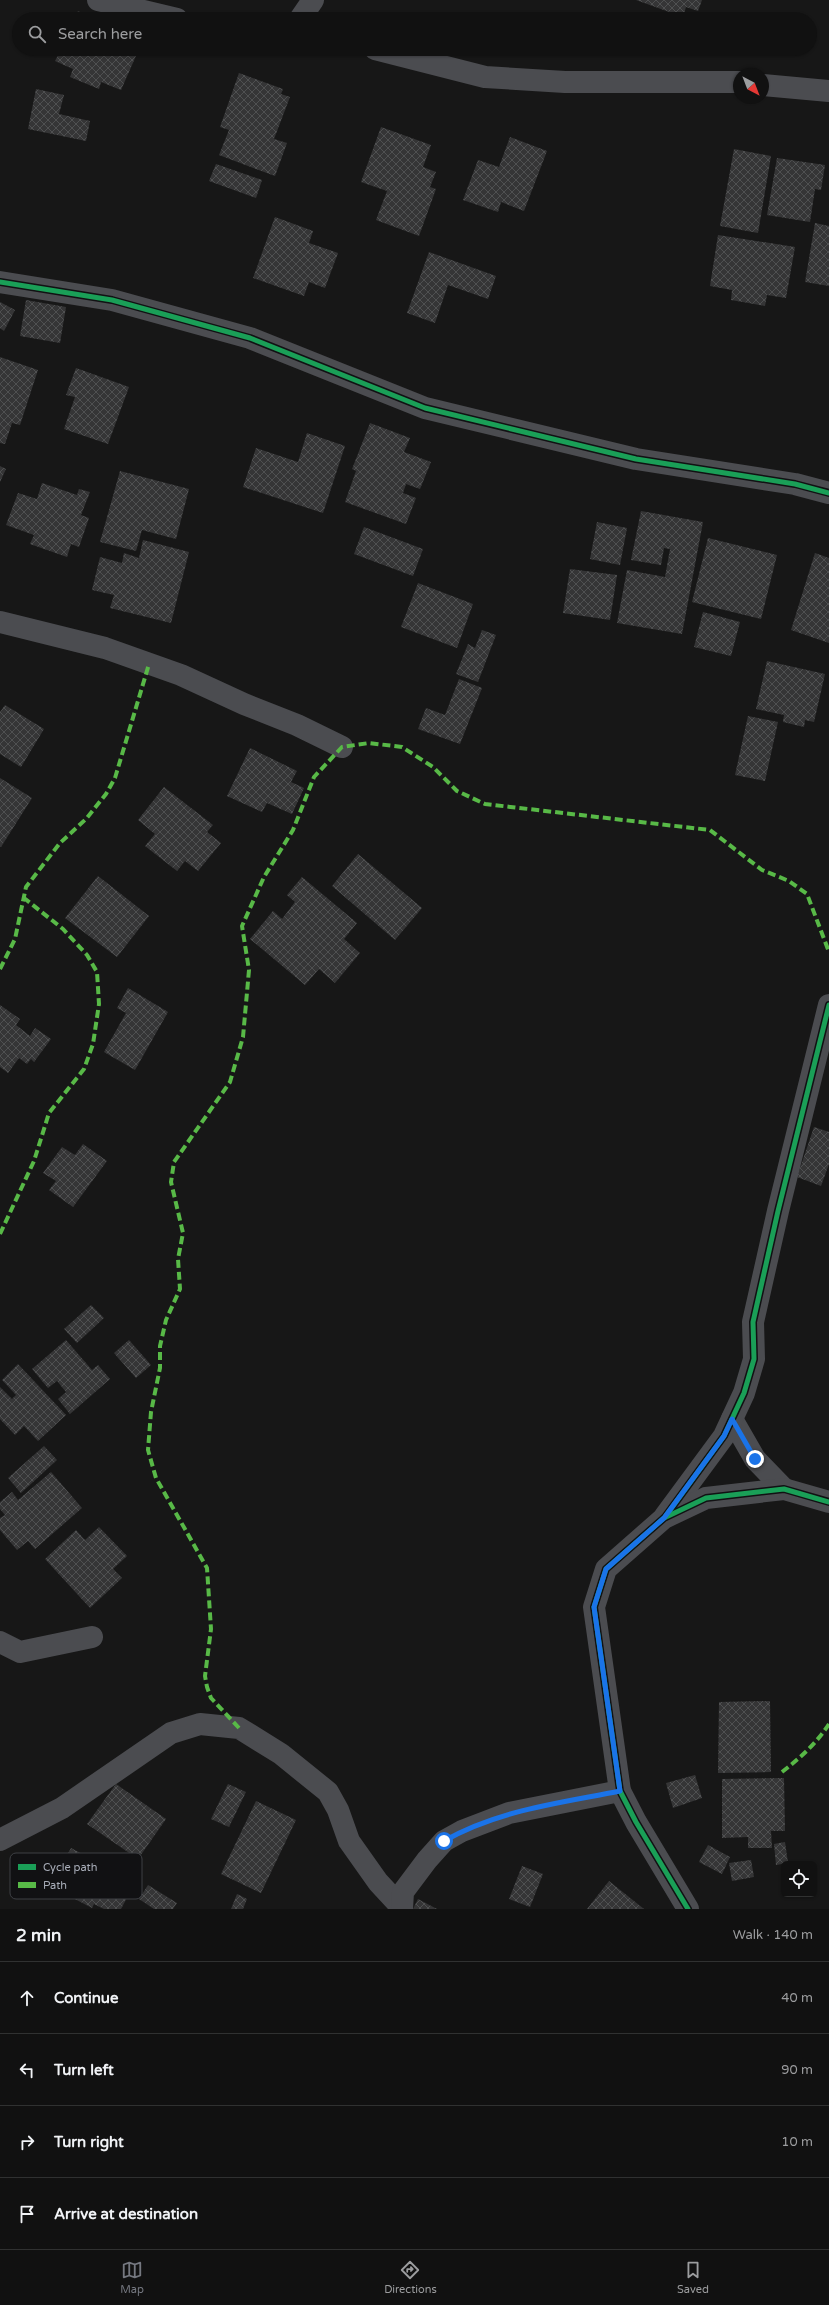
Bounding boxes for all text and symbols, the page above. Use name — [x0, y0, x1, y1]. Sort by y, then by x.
search box — [12, 12, 817, 56]
icon: search — [26, 23, 48, 45]
text: Search here — [58, 25, 142, 43]
north arrow — [733, 68, 769, 104]
route end — [746, 1450, 764, 1468]
route start — [435, 1832, 453, 1850]
legend — [10, 1853, 142, 1899]
text: Cycle path — [43, 1861, 98, 1874]
map controls — [781, 1861, 817, 1897]
button: locate — [781, 1861, 817, 1897]
text: Path — [43, 1879, 67, 1892]
text: 2 min — [16, 1925, 61, 1946]
text: Walk · 140 m — [733, 1927, 813, 1943]
icon: ahead — [16, 1987, 38, 2009]
text: Continue — [54, 1989, 118, 2007]
text: 40 m — [781, 1990, 813, 2006]
icon: left — [16, 2059, 38, 2081]
text: Turn left — [54, 2061, 114, 2079]
text: 90 m — [781, 2062, 813, 2078]
icon: right — [16, 2131, 38, 2153]
text: Turn right — [54, 2133, 124, 2151]
text: 10 m — [781, 2134, 813, 2150]
icon: arrive — [16, 2203, 38, 2225]
text: Arrive at destination — [54, 2205, 198, 2223]
tab: Map — [120, 2259, 144, 2296]
tab: Directions — [384, 2259, 437, 2296]
tab: Saved — [677, 2259, 709, 2296]

